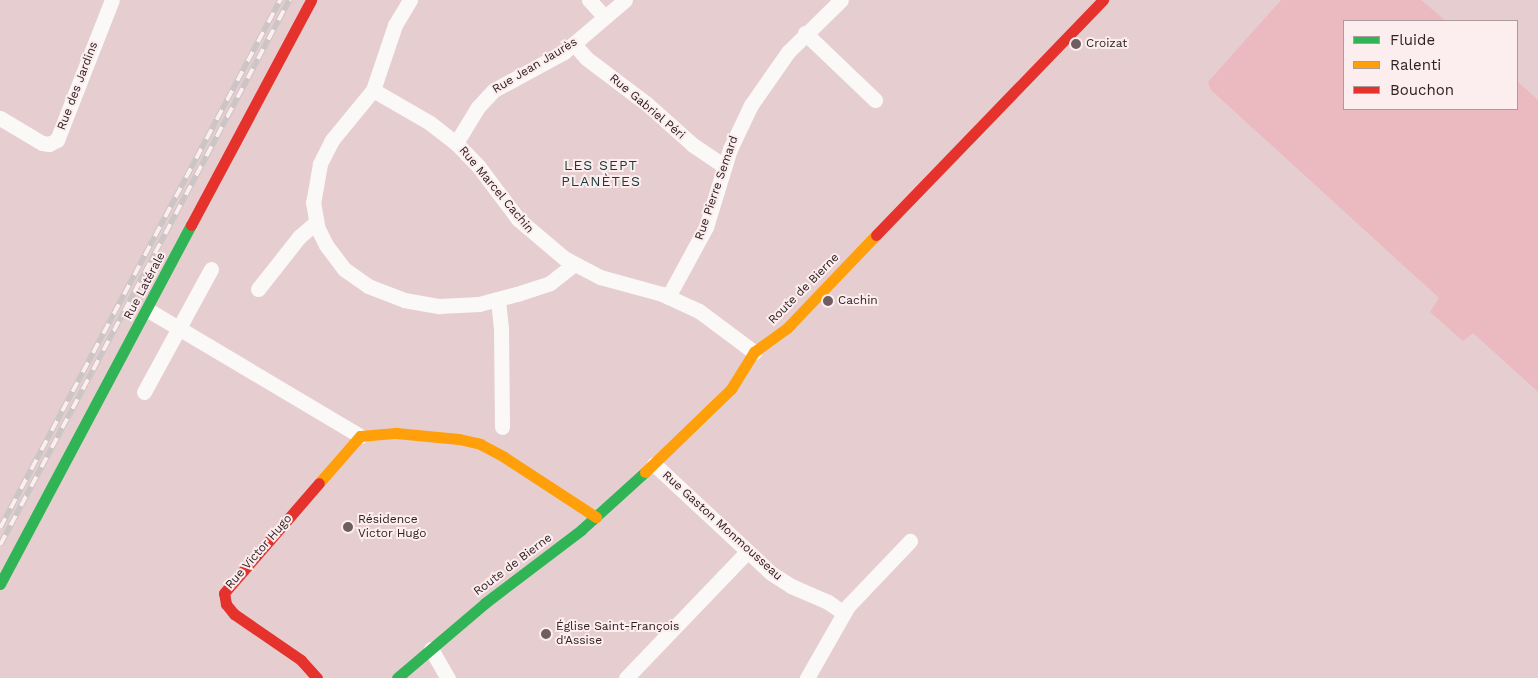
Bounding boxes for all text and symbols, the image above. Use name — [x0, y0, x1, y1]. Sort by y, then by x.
legend — [1343, 20, 1518, 110]
text: Fluide — [1390, 31, 1435, 49]
street label: Rue Jean Jaurès — [490, 35, 580, 97]
place label: Croizat — [1086, 37, 1127, 51]
marker: Croizat — [1070, 38, 1082, 50]
street label: Rue des Jardins — [54, 40, 102, 132]
text: Ralenti — [1390, 56, 1441, 74]
street label: Rue Gabriel Péri — [606, 71, 688, 143]
text: Bouchon — [1390, 81, 1454, 99]
street label: Rue Pierre Semard — [692, 134, 742, 242]
street label: Rue Marcel Cachin — [455, 144, 537, 236]
district label: LES SEPT PLANÈTES — [560, 157, 642, 190]
street label: Rue Latérale — [121, 250, 169, 322]
street label: Route de Bierne — [766, 251, 842, 327]
place label: Cachin — [838, 294, 878, 308]
marker: Cachin — [822, 295, 834, 307]
street label: Rue Gaston Monmousseau — [659, 468, 785, 584]
street label: Rue Victor Hugo — [222, 511, 296, 593]
place label: Résidence Victor Hugo — [358, 513, 427, 541]
marker: Résidence Victor Hugo — [342, 521, 354, 533]
street label: Route de Bierne — [471, 531, 555, 599]
place label: Église Saint-François d'Assise — [556, 620, 679, 648]
marker: Église Saint-François d'Assise — [540, 628, 552, 640]

